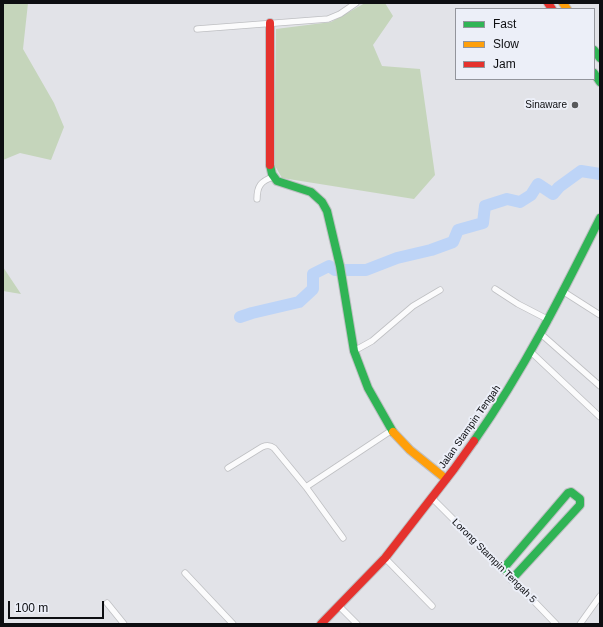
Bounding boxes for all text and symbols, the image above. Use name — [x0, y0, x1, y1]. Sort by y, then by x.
legend — [455, 8, 595, 80]
text: Fast — [493, 17, 516, 31]
text: Slow — [493, 37, 519, 51]
text: Jam — [493, 57, 516, 71]
place label: Sinaware — [525, 99, 567, 111]
marker: Sinaware — [570, 100, 580, 110]
street label: Jalan Stampin Tengah — [437, 383, 503, 471]
street label: Lorong Stampin Tengah 5 — [449, 516, 539, 606]
scale bar — [10, 593, 106, 619]
text: 100 m — [15, 601, 48, 615]

